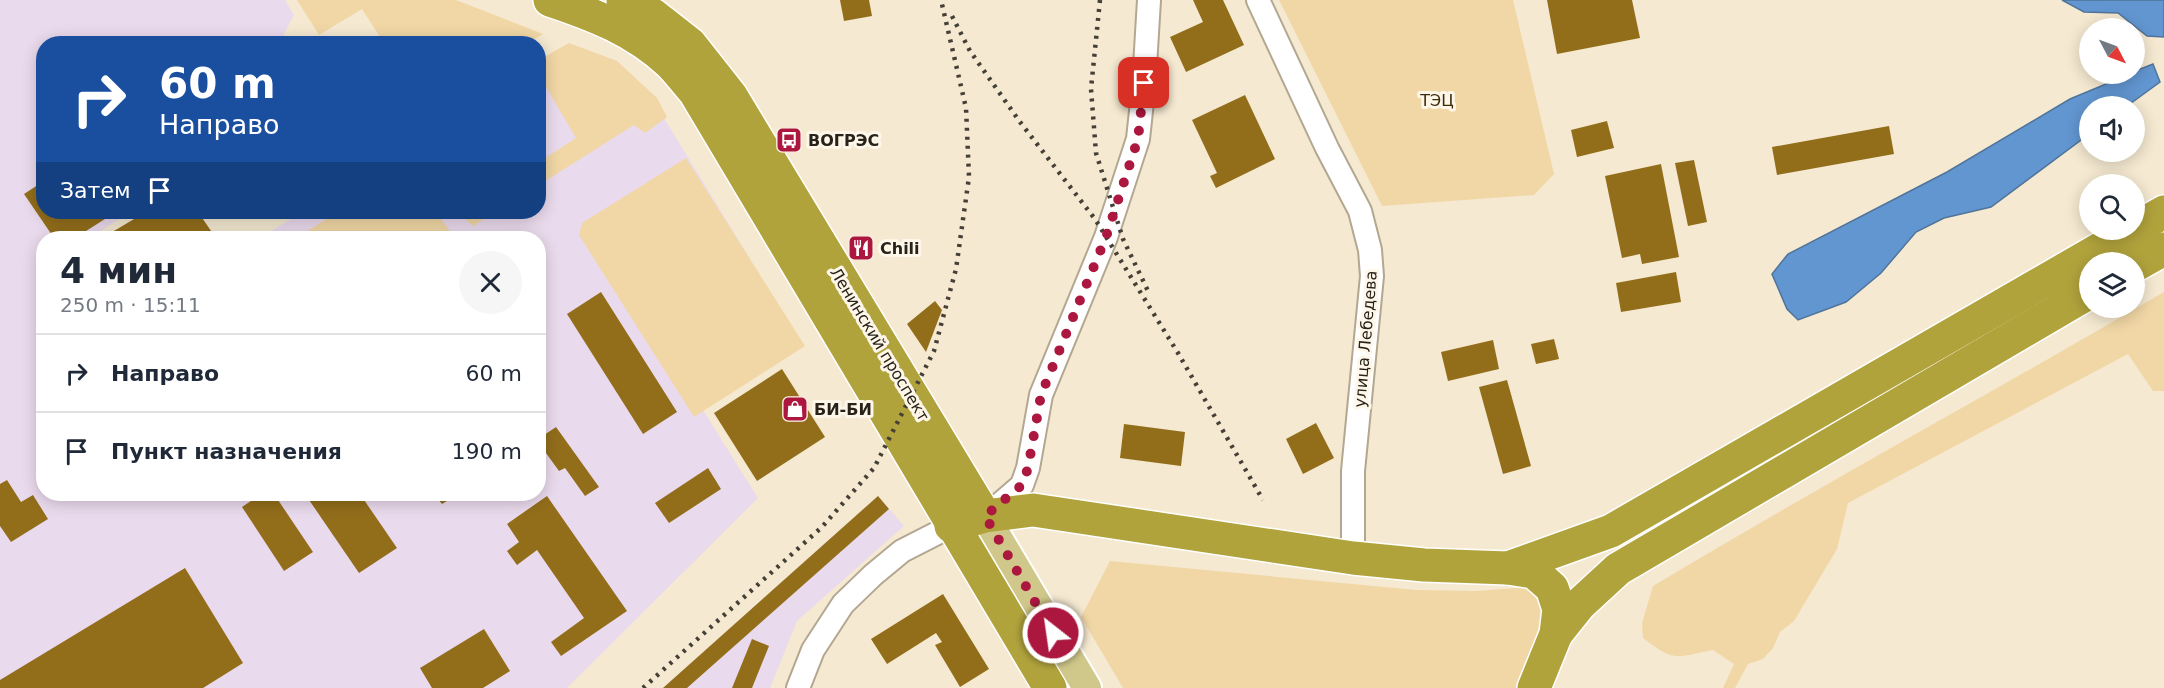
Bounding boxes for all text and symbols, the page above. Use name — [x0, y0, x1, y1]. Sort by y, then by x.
north arrow — [2079, 18, 2145, 84]
map controls — [2079, 18, 2145, 318]
pin — [1118, 57, 1169, 108]
text: 60 m — [159, 59, 276, 108]
icon: right — [60, 60, 138, 138]
icon: arrive — [1127, 66, 1160, 99]
park label: ТЭЦ — [1419, 91, 1454, 110]
button: sound — [2079, 96, 2145, 162]
text: Направо — [159, 109, 280, 140]
bus stop icon: ВОГРЭС — [774, 125, 804, 155]
place label: ВОГРЭС — [808, 131, 879, 150]
icon: arrive — [143, 174, 176, 207]
button: search — [2079, 174, 2145, 240]
text: Затем — [60, 178, 131, 203]
restaurant icon: Chili — [846, 233, 876, 263]
place label: Chili — [880, 239, 920, 258]
text: 4 мин — [60, 250, 177, 291]
button: close — [459, 251, 522, 314]
button: layers — [2079, 252, 2145, 318]
street label: Ленинский проспект — [826, 264, 933, 425]
street label: улица Лебедева — [1350, 270, 1381, 408]
text: 250 m · 15:11 — [60, 293, 201, 317]
icon: right — [60, 357, 93, 390]
text: Направо — [111, 361, 219, 386]
text: 60 m — [466, 361, 522, 386]
shop icon: БИ-БИ — [780, 394, 810, 424]
place label: БИ-БИ — [814, 400, 872, 419]
icon: arrive — [60, 435, 93, 468]
text: Пункт назначения — [111, 439, 342, 464]
text: 190 m — [452, 439, 522, 464]
position arrow — [1021, 601, 1085, 665]

